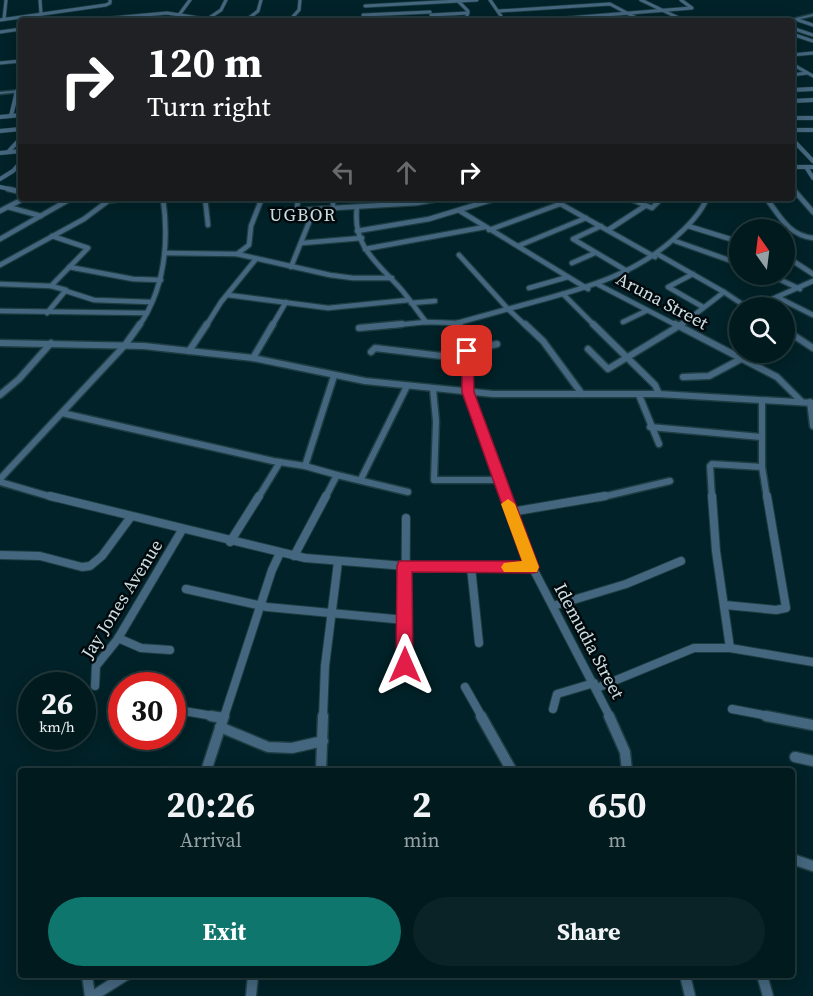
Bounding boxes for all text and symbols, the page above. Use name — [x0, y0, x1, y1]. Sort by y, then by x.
text: 120 m — [147, 33, 262, 91]
icon: right — [48, 42, 126, 120]
text: Turn right — [147, 88, 271, 125]
icon: left — [327, 156, 360, 189]
icon: ahead — [390, 156, 423, 189]
icon: right — [453, 156, 486, 189]
district label: UGBOR — [269, 202, 337, 227]
north arrow — [729, 219, 795, 285]
map controls — [729, 219, 795, 363]
street label: Aruna Street — [612, 266, 713, 335]
button: search — [729, 297, 795, 363]
pin — [441, 325, 492, 376]
icon: arrive — [450, 334, 483, 367]
street label: Jay Jones Avenue — [74, 534, 168, 664]
street label: Idemudia Street — [548, 579, 630, 703]
position arrow — [373, 633, 437, 697]
speed limit sign: 30 — [108, 672, 186, 750]
text: 26 — [41, 683, 73, 724]
text: km/h — [39, 716, 75, 737]
text: 20:26 — [166, 780, 255, 829]
text: 2 — [412, 780, 431, 829]
text: 650 — [588, 780, 647, 829]
text: Arrival — [180, 826, 242, 854]
text: min — [404, 826, 440, 854]
text: m — [608, 826, 626, 854]
button: Exit — [48, 897, 401, 966]
button: Share — [413, 897, 765, 966]

